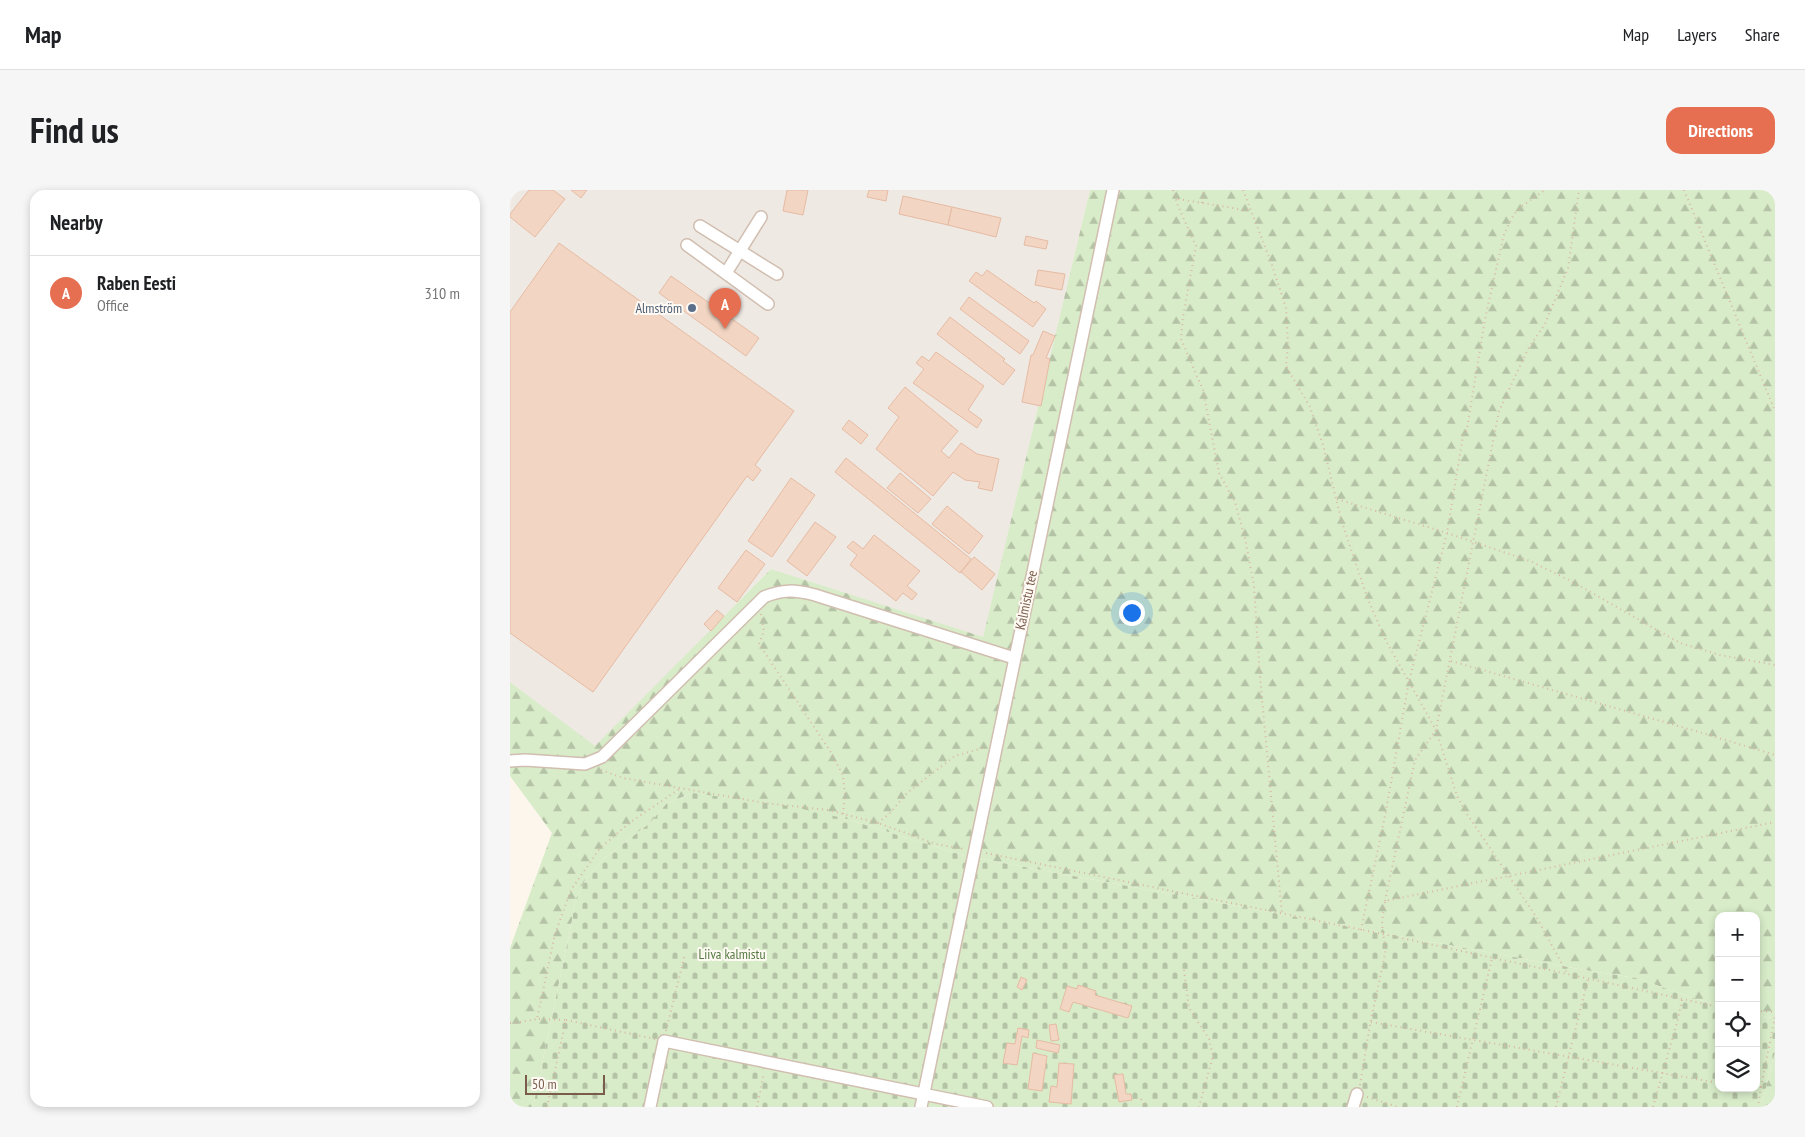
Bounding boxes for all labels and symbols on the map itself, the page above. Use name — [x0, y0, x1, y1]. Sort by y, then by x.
pin: A — [709, 288, 741, 329]
place label: Almström — [635, 299, 682, 317]
marker: Almström — [686, 302, 698, 314]
street label: Kalmistu tee — [1011, 568, 1041, 631]
your location — [1119, 600, 1145, 626]
park label: Liiva kalmistu — [699, 945, 766, 963]
scale bar — [525, 1072, 605, 1095]

